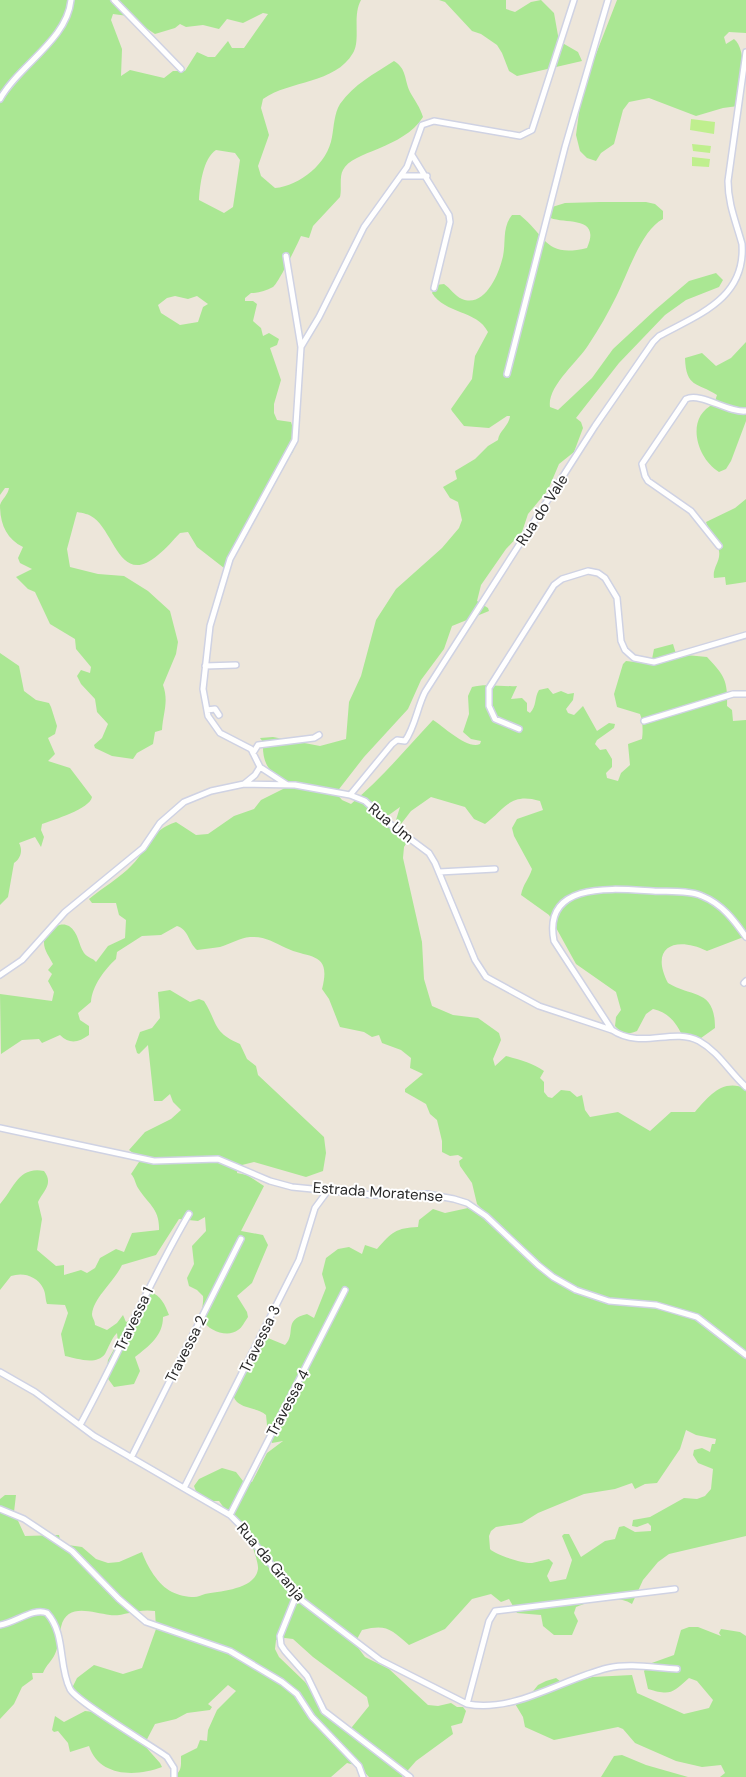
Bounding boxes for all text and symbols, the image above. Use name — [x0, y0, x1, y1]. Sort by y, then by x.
street label: Rua do Vale — [512, 471, 572, 549]
street label: Rua Um — [364, 799, 418, 847]
street label: Estrada Moratense — [312, 1177, 444, 1207]
street label: Travessa 1 — [110, 1284, 158, 1354]
street label: Travessa 3 — [235, 1302, 285, 1376]
street label: Travessa 2 — [161, 1312, 211, 1386]
street label: Travessa 4 — [262, 1366, 314, 1440]
street label: Rua da Granja — [232, 1519, 310, 1605]

